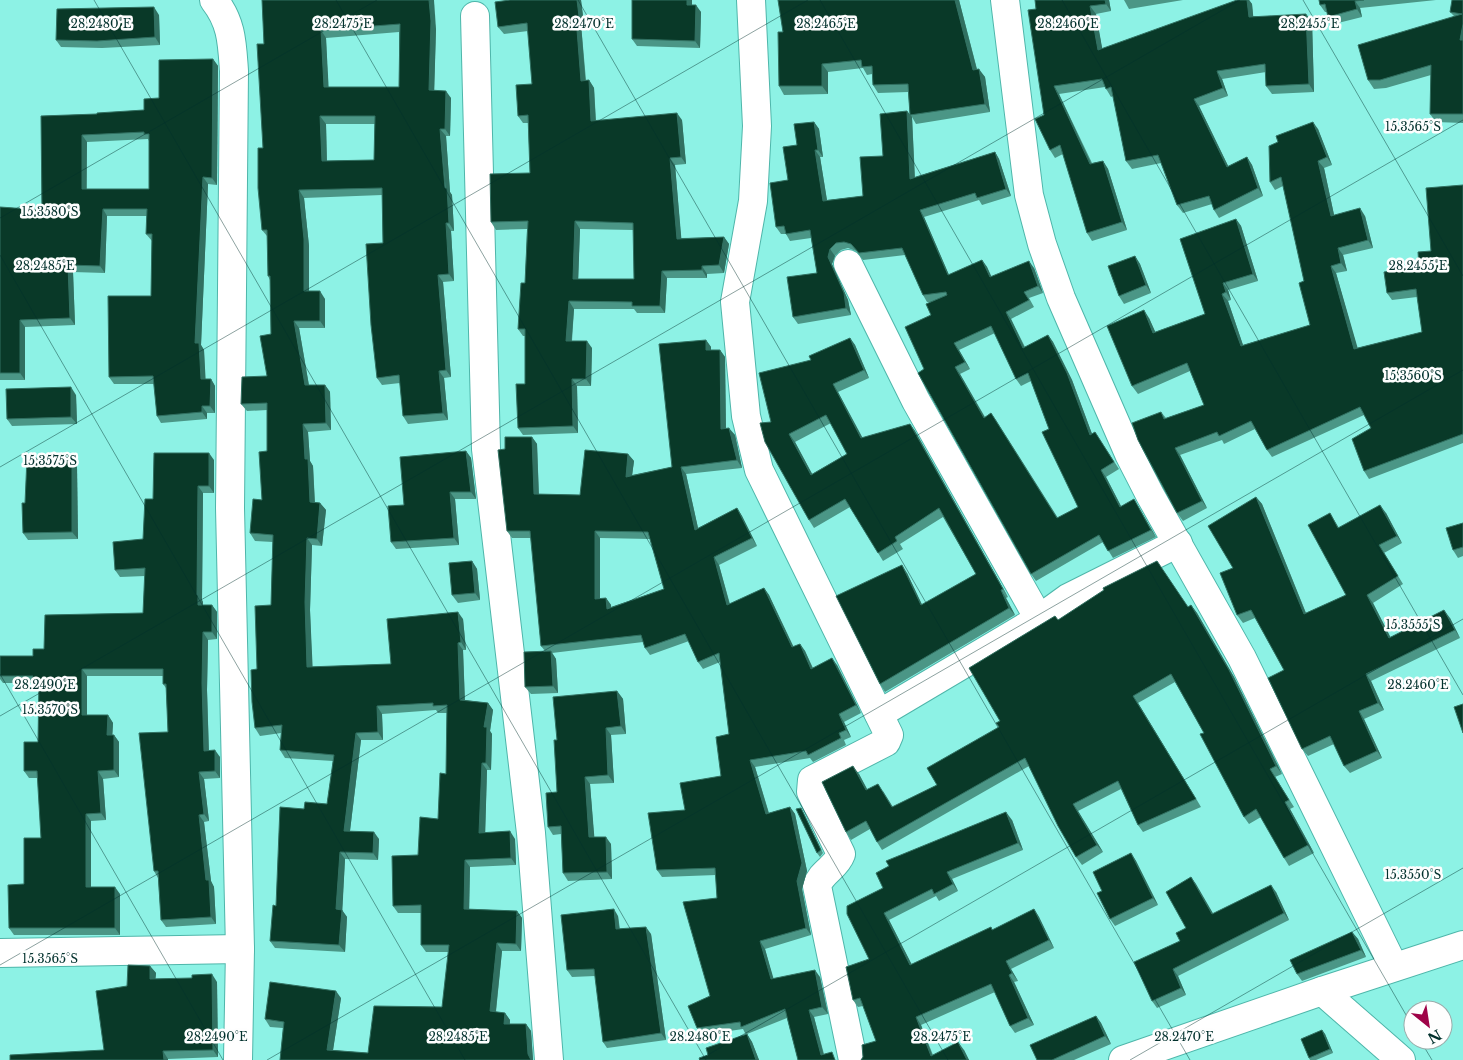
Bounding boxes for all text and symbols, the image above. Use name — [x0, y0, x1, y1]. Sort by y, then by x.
text: 28.2480°E — [71, 16, 132, 31]
text: 28.2475°E — [314, 16, 372, 31]
text: 28.2470°E — [554, 16, 614, 31]
text: 28.2465°E — [796, 16, 856, 31]
text: 28.2460°E — [1037, 16, 1099, 31]
text: 28.2455°E — [1281, 16, 1340, 31]
text: 15.3565°S — [1385, 119, 1441, 134]
text: 15.3580°S — [21, 204, 79, 219]
text: 28.2485°E — [15, 258, 75, 273]
text: 28.2455°E — [1389, 258, 1448, 273]
text: 15.3560°S — [1384, 368, 1442, 383]
text: 15.3575°S — [23, 453, 77, 468]
text: 15.3555°S — [1386, 617, 1441, 632]
text: 28.2490°E — [14, 677, 76, 692]
text: 28.2460°E — [1387, 677, 1449, 692]
text: 15.3570°S — [22, 702, 78, 717]
text: 15.3550°S — [1385, 867, 1442, 882]
text: 15.3565°S — [22, 951, 78, 966]
north arrow — [1403, 1000, 1453, 1050]
text: N — [1424, 1025, 1445, 1047]
text: 28.2490°E — [186, 1029, 248, 1044]
text: 28.2485°E — [428, 1029, 488, 1044]
text: 28.2480°E — [670, 1029, 731, 1044]
text: 28.2475°E — [913, 1029, 971, 1044]
text: 28.2470°E — [1154, 1029, 1214, 1044]

